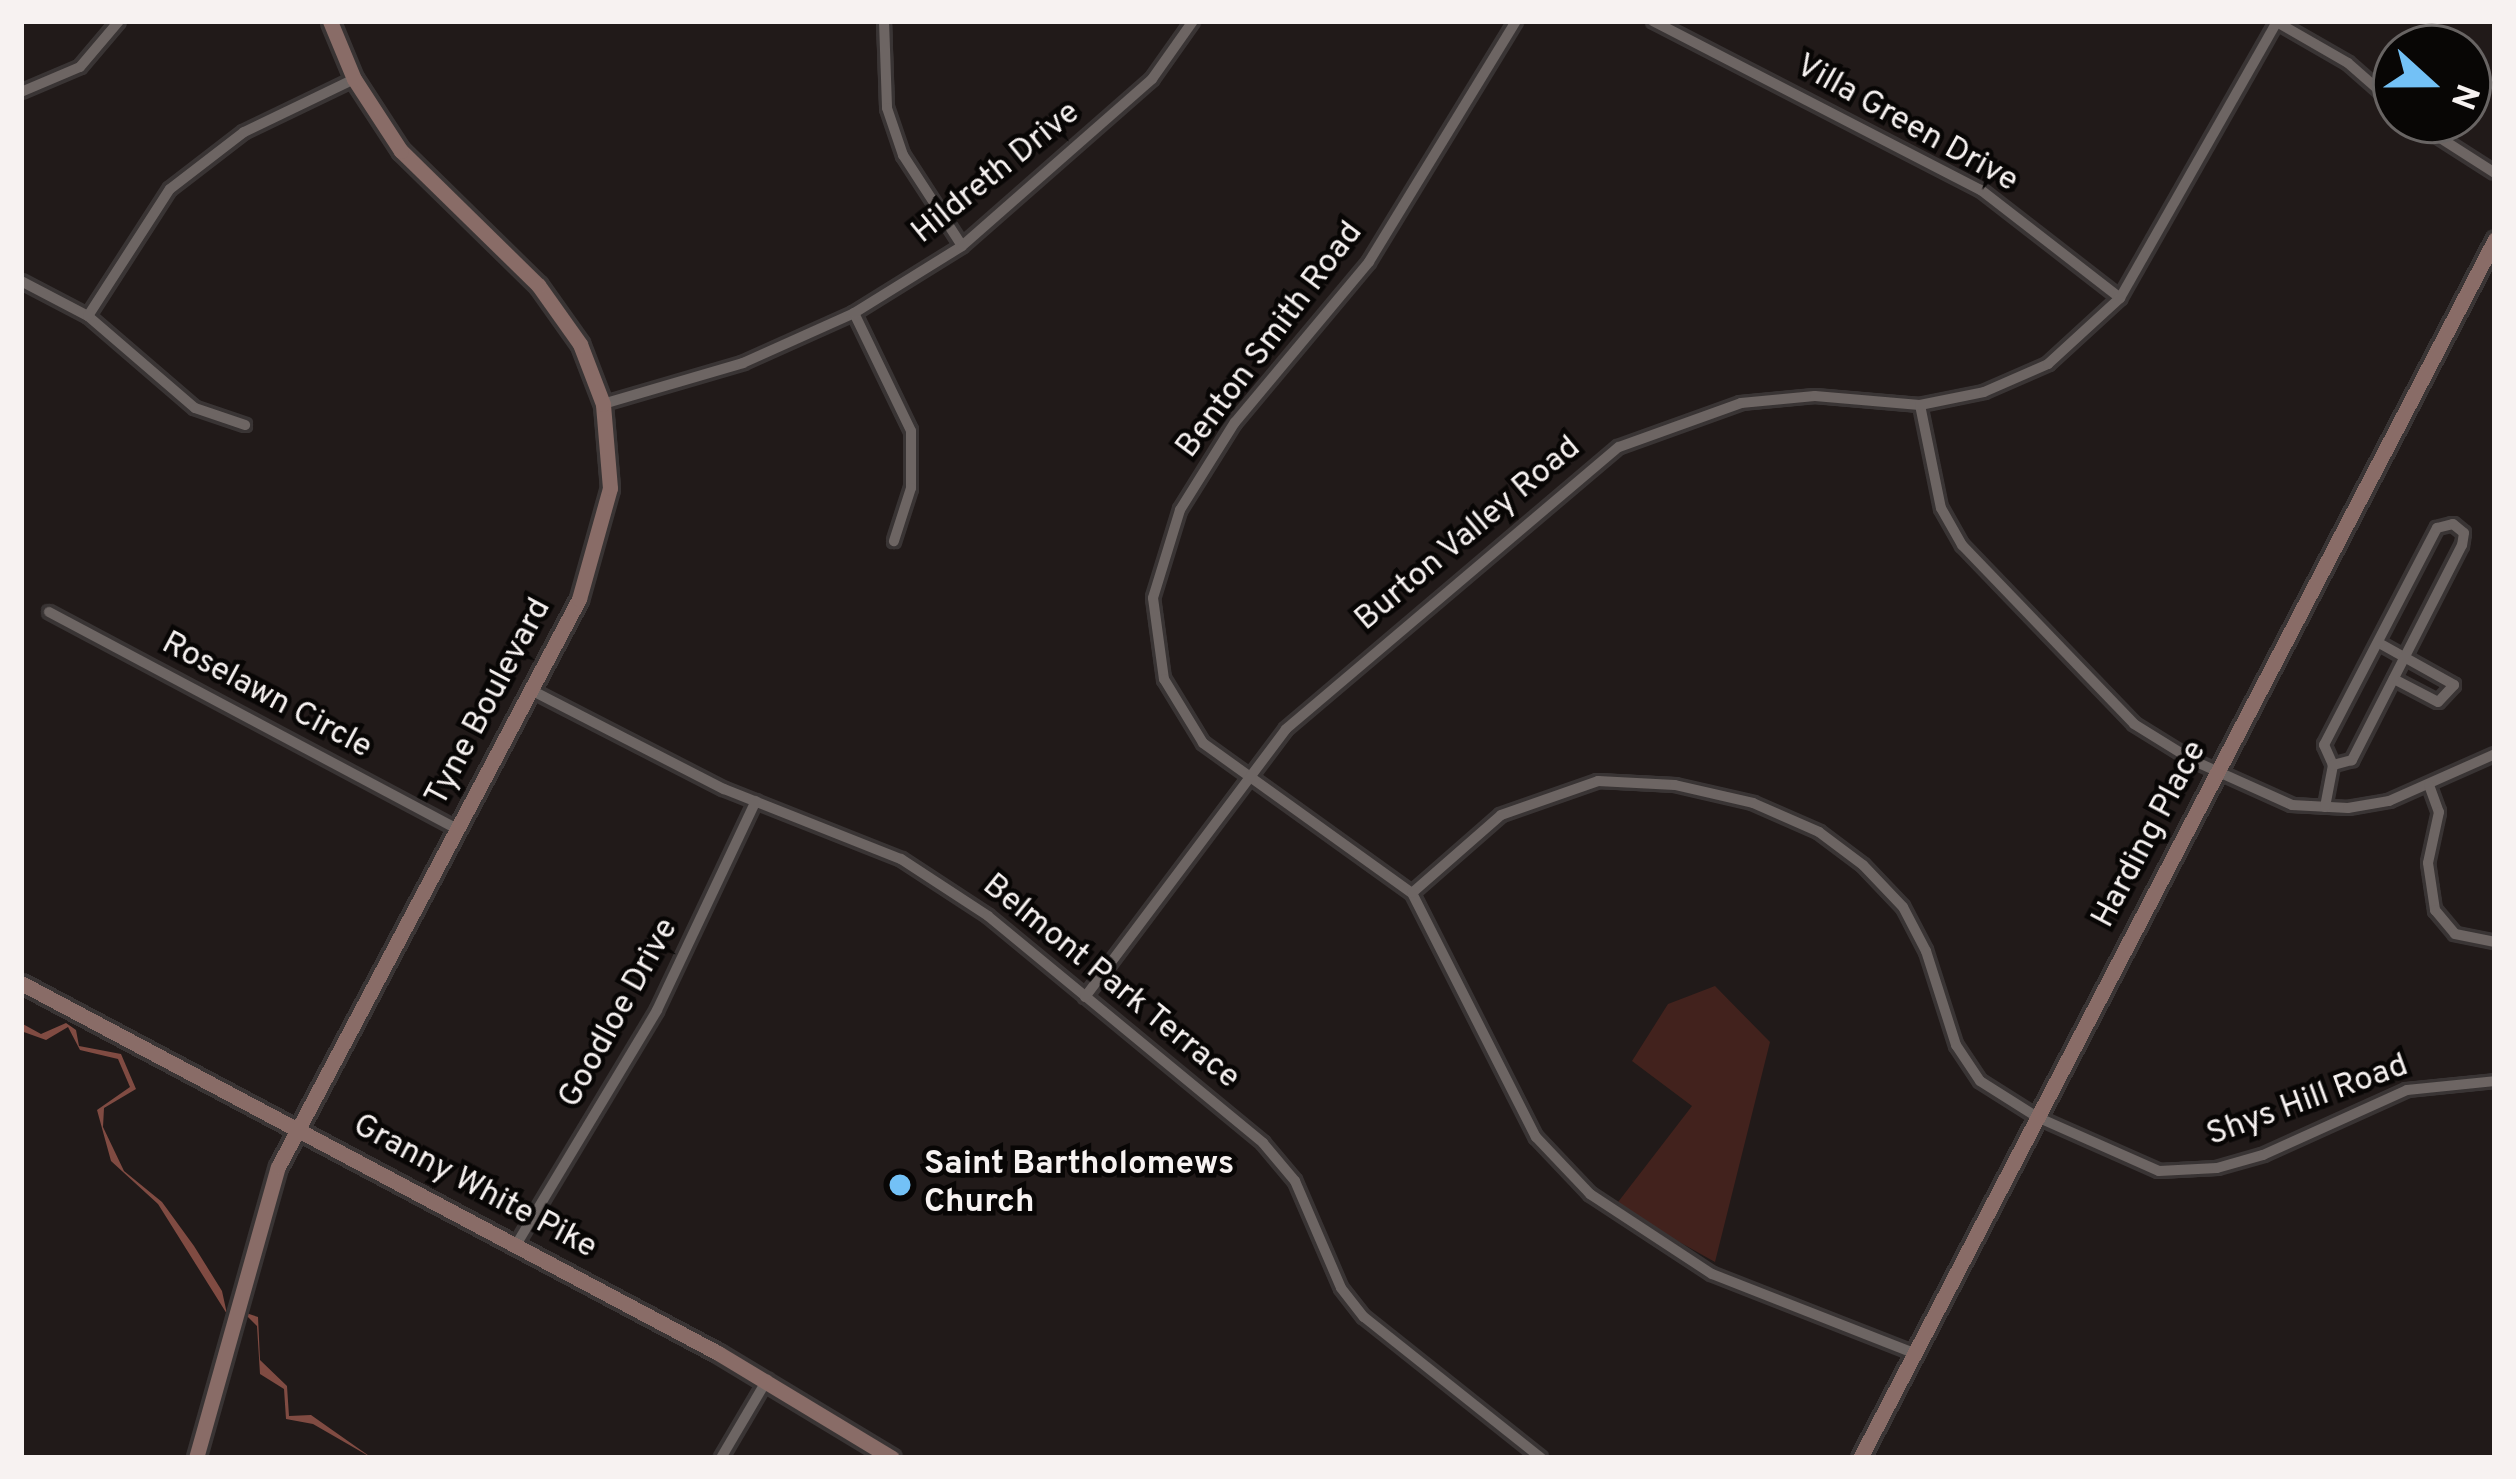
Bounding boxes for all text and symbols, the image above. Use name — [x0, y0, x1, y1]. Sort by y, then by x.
north arrow — [2372, 24, 2492, 144]
street label: Villa Green Drive — [1788, 48, 2024, 202]
text: N — [2439, 77, 2487, 114]
street label: Hildreth Drive — [905, 94, 1089, 254]
street label: Benton Smith Road — [1169, 215, 1373, 467]
street label: Burton Valley Road — [1348, 429, 1590, 641]
street label: Tyne Boulevard — [419, 592, 561, 814]
street label: Roselawn Circle — [154, 625, 378, 769]
street label: Harding Place — [2085, 735, 2217, 935]
street label: Belmont Park Terrace — [973, 867, 1247, 1099]
street label: Goodloe Drive — [552, 912, 688, 1116]
street label: Shys Hill Road — [2202, 1047, 2414, 1157]
street label: Granny White Pike — [345, 1107, 603, 1269]
place label: Saint Bartholomews Church — [924, 1146, 1234, 1224]
marker: Saint Bartholomews Church — [887, 1172, 913, 1198]

